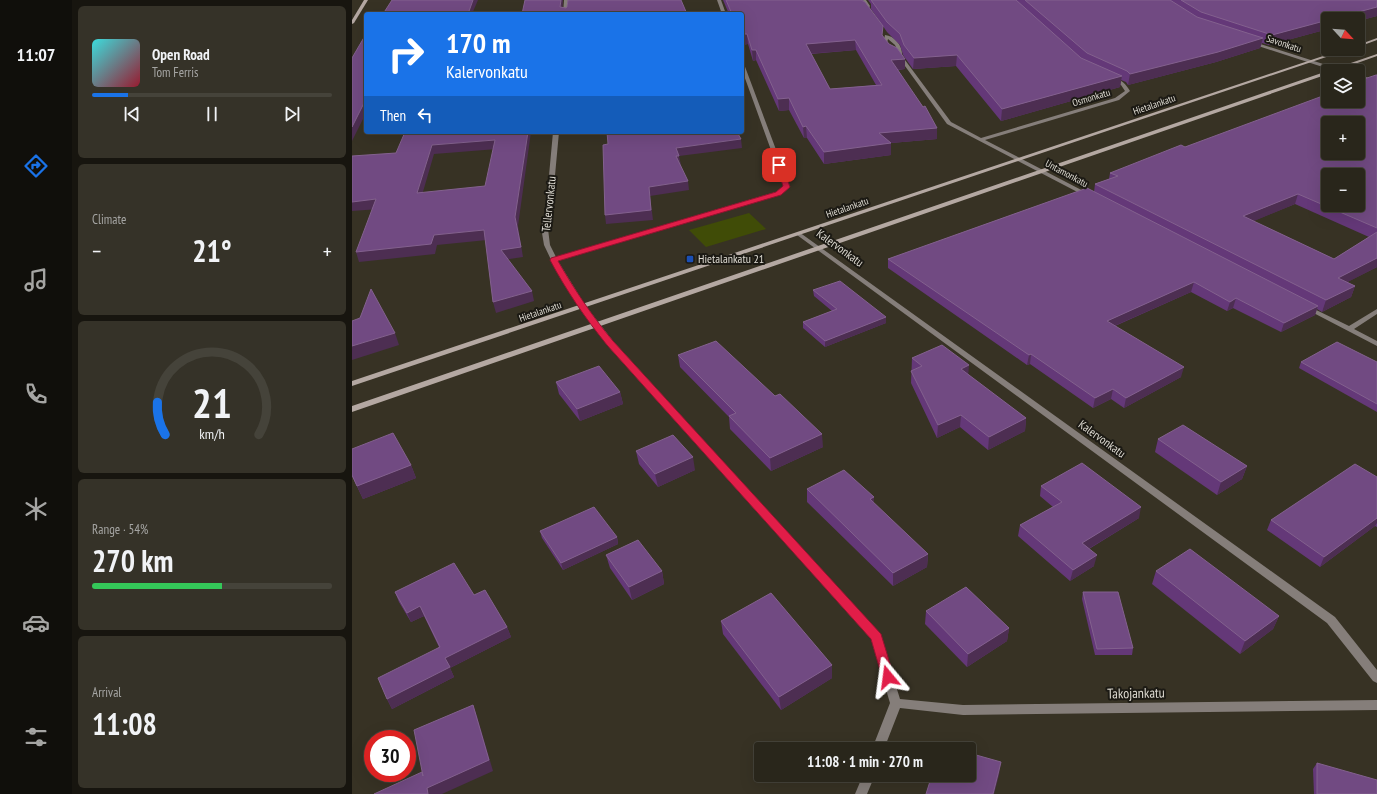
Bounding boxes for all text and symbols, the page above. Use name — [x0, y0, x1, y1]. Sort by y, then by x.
north arrow — [1321, 12, 1365, 56]
map controls — [1321, 12, 1365, 212]
text: 170 m — [446, 24, 510, 61]
icon: right — [380, 28, 432, 80]
street label: Savonkatu — [1265, 32, 1303, 55]
text: 11:07 — [17, 43, 55, 66]
text: Open Road — [152, 45, 210, 64]
text: Kalervonkatu — [446, 60, 528, 83]
text: Tom Ferris — [152, 64, 198, 81]
button: layers — [1321, 64, 1365, 108]
street label: Osmonkatu — [1071, 86, 1112, 109]
street label: Hietalankatu — [1131, 91, 1177, 118]
icon: previous — [121, 103, 143, 125]
icon: pause — [201, 103, 223, 125]
icon: next — [281, 103, 303, 125]
icon: left — [414, 104, 436, 126]
text: Then — [380, 106, 406, 125]
button: + — [1321, 116, 1365, 160]
pin — [762, 148, 796, 182]
icon: directions — [22, 152, 50, 180]
icon: arrive — [768, 154, 790, 176]
street label: Untamonkatu — [1043, 157, 1090, 190]
button: − — [1321, 168, 1365, 212]
street label: Tellervonkatu — [538, 175, 559, 233]
street label: Hietalankatu — [824, 194, 870, 221]
text: Climate — [92, 211, 126, 228]
street label: Kalervonkatu — [814, 225, 867, 270]
text: 21° — [192, 231, 232, 270]
text: − — [92, 237, 101, 265]
text: + — [323, 237, 332, 265]
place label: Hietalankatu 21 — [698, 251, 764, 266]
marker: Hietalankatu 21 — [685, 254, 695, 264]
icon: music — [22, 266, 50, 294]
street label: Hietalankatu — [517, 298, 563, 325]
text: 21 — [192, 376, 232, 429]
icon: phone — [22, 380, 50, 408]
street label: Kalervonkatu — [1076, 416, 1129, 461]
text: km/h — [199, 424, 225, 443]
icon: climate — [22, 495, 50, 523]
text: Range · 54% — [92, 521, 148, 538]
text: 270 km — [92, 541, 173, 580]
icon: car — [22, 609, 50, 637]
position arrow — [867, 656, 909, 698]
street label: Takojankatu — [1107, 683, 1165, 703]
text: Arrival — [92, 684, 121, 701]
text: 11:08 — [92, 704, 157, 743]
icon: filters — [22, 723, 50, 751]
speed limit sign: 30 — [364, 730, 416, 782]
text: 11:08 · 1 min · 270 m — [807, 752, 923, 771]

